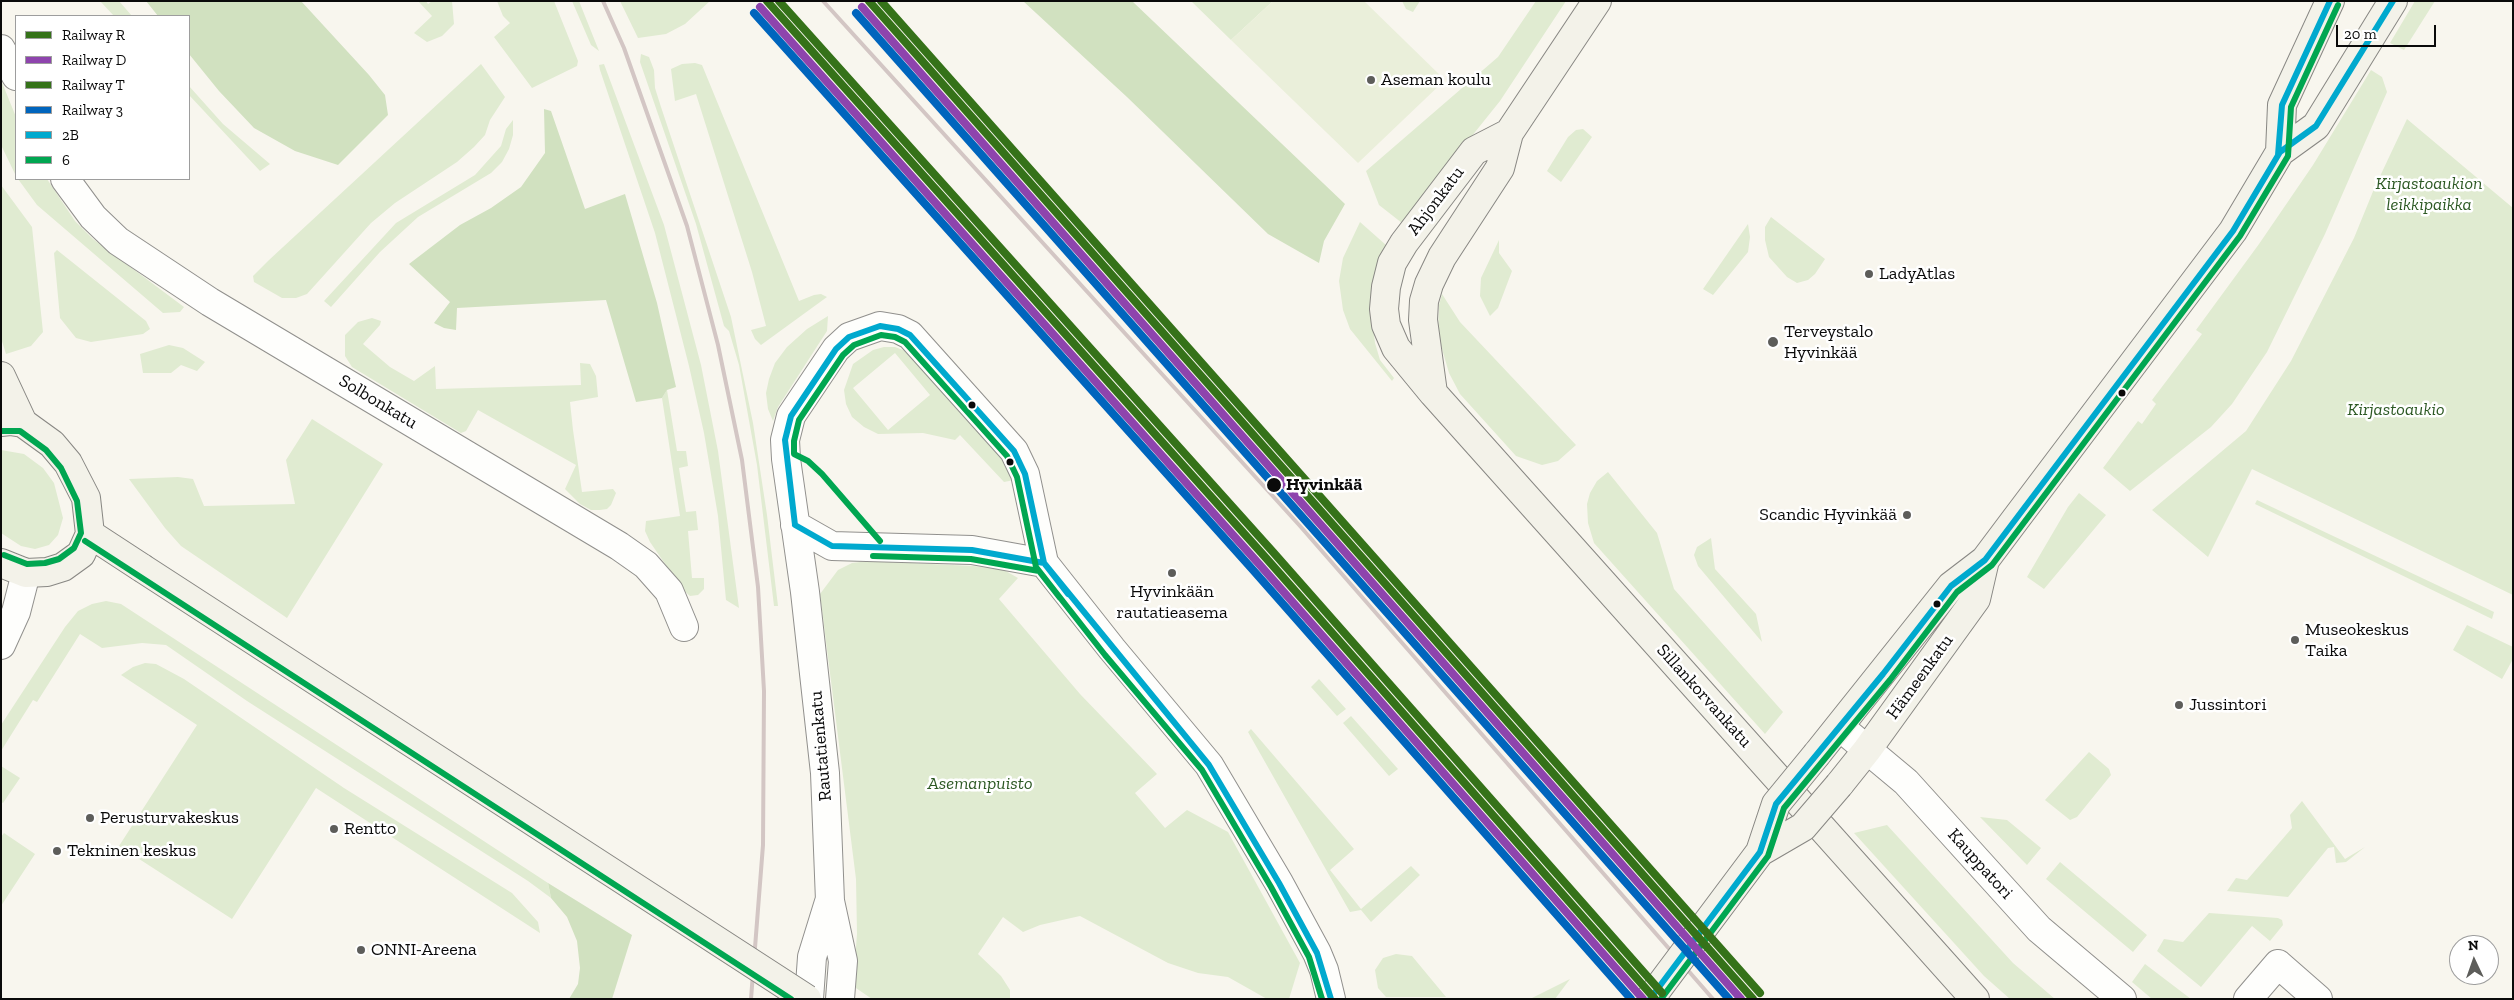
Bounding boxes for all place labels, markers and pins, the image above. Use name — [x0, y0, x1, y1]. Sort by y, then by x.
place label: Aseman koulu — [1381, 69, 1491, 91]
marker: Aseman koulu — [1365, 74, 1377, 86]
place label: LadyAtlas — [1879, 263, 1955, 285]
marker: LadyAtlas — [1863, 268, 1875, 280]
place label: Terveystalo Hyvinkää — [1784, 321, 1873, 364]
marker: Terveystalo Hyvinkää — [1766, 335, 1780, 349]
unlabelled marker — [2117, 388, 2127, 398]
unlabelled marker — [967, 400, 977, 410]
unlabelled marker — [1005, 457, 1015, 467]
place label: Hyvinkää — [1286, 474, 1362, 496]
marker: Hyvinkää — [1265, 476, 1283, 494]
place label: Scandic Hyvinkää — [1759, 504, 1897, 526]
marker: Scandic Hyvinkää — [1901, 509, 1913, 521]
marker: Hyvinkään rautatieasema — [1166, 567, 1178, 579]
place label: Hyvinkään rautatieasema — [1116, 581, 1228, 624]
unlabelled marker — [1932, 599, 1942, 609]
place label: Museokeskus Taika — [2305, 619, 2409, 662]
marker: Museokeskus Taika — [2289, 634, 2301, 646]
place label: Jussintori — [2189, 694, 2267, 716]
marker: Jussintori — [2173, 699, 2185, 711]
place label: Perusturvakeskus — [100, 807, 239, 829]
marker: Perusturvakeskus — [84, 812, 96, 824]
place label: Rentto — [344, 818, 396, 840]
marker: Rentto — [328, 823, 340, 835]
place label: Tekninen keskus — [67, 840, 196, 862]
marker: Tekninen keskus — [51, 845, 63, 857]
place label: ONNI-Areena — [371, 939, 477, 961]
marker: ONNI-Areena — [355, 944, 367, 956]

